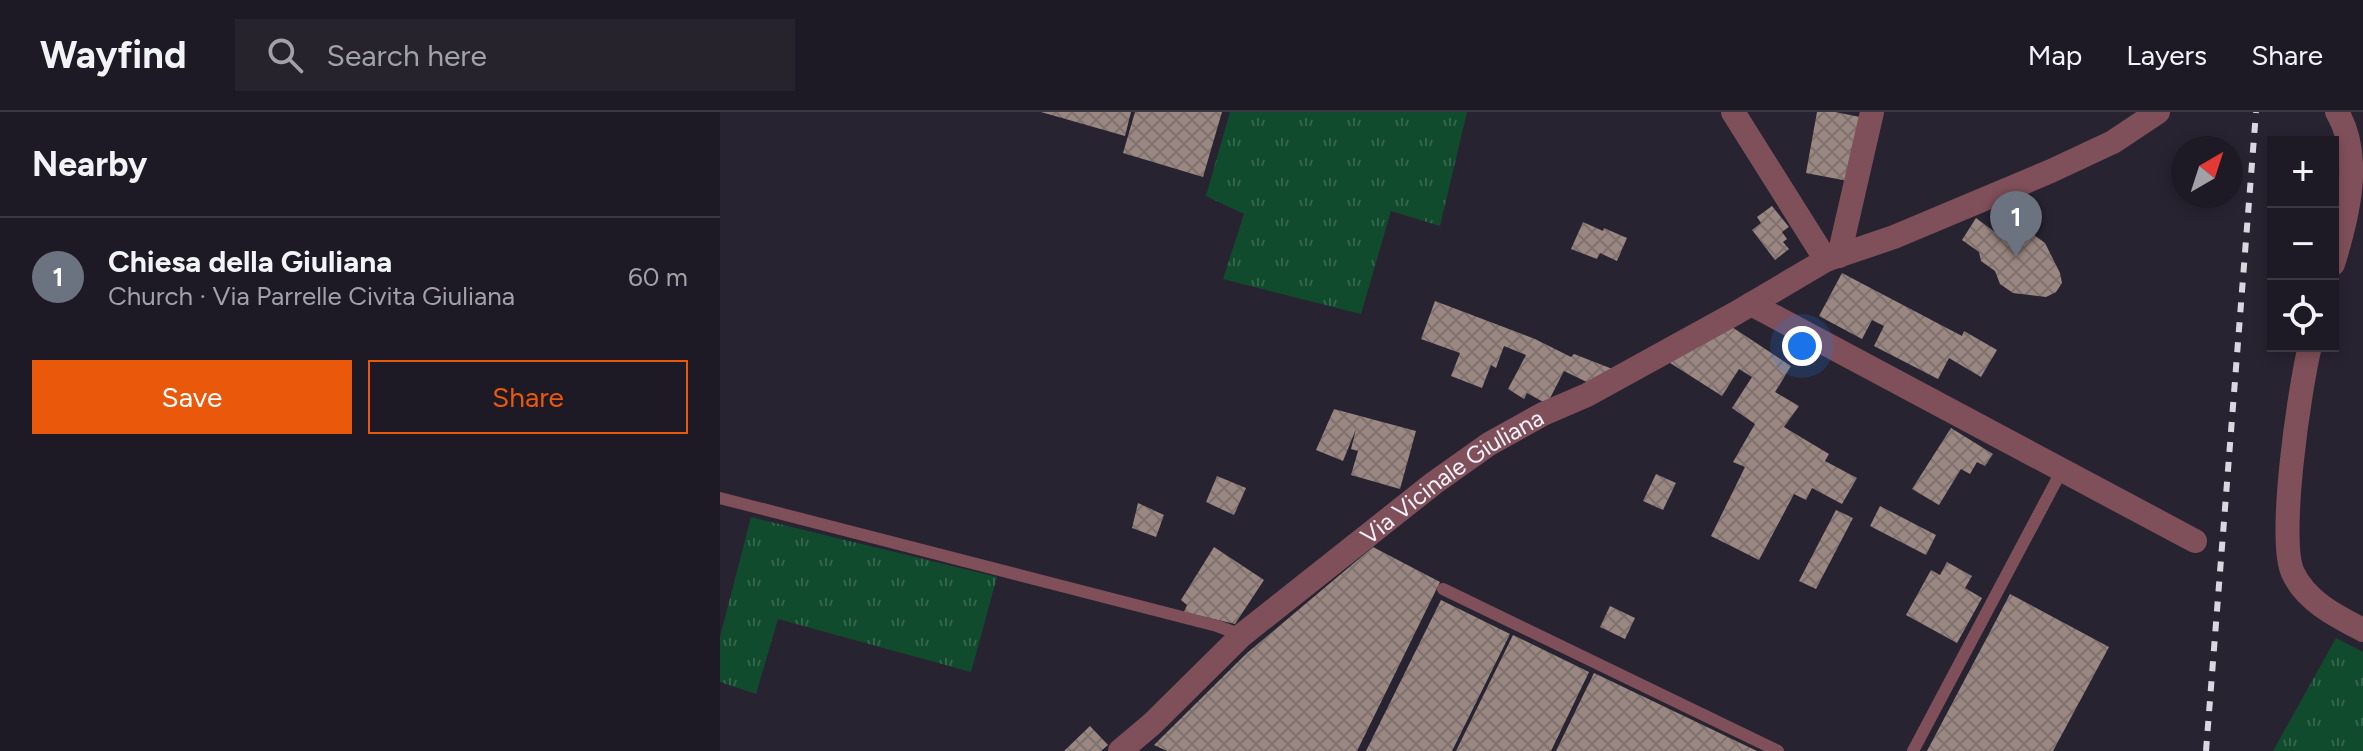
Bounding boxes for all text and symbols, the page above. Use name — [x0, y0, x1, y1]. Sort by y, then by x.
search box — [235, 19, 795, 91]
text: Wayfind — [40, 32, 187, 78]
icon: search — [263, 33, 307, 77]
text: Search here — [327, 37, 487, 74]
text: Map — [2028, 38, 2082, 72]
text: Layers — [2126, 38, 2207, 72]
text: Share — [2251, 38, 2323, 72]
north arrow — [2171, 136, 2243, 208]
map controls — [2267, 136, 2339, 352]
button: + — [2267, 136, 2339, 208]
text: Nearby — [32, 144, 147, 185]
pin: 1 — [1990, 191, 2042, 257]
button: − — [2267, 208, 2339, 280]
text: Chiesa della Giuliana — [108, 243, 392, 280]
text: 1 — [53, 261, 63, 293]
text: 60 m — [628, 261, 688, 293]
text: Church · Via Parrelle Civita Giuliana — [108, 280, 515, 312]
button: locate — [2267, 280, 2339, 352]
your location — [1782, 326, 1822, 366]
button: Save — [32, 360, 352, 434]
button: Share — [368, 360, 688, 434]
street label: Via Vicinale Giuliana — [1355, 402, 1548, 550]

